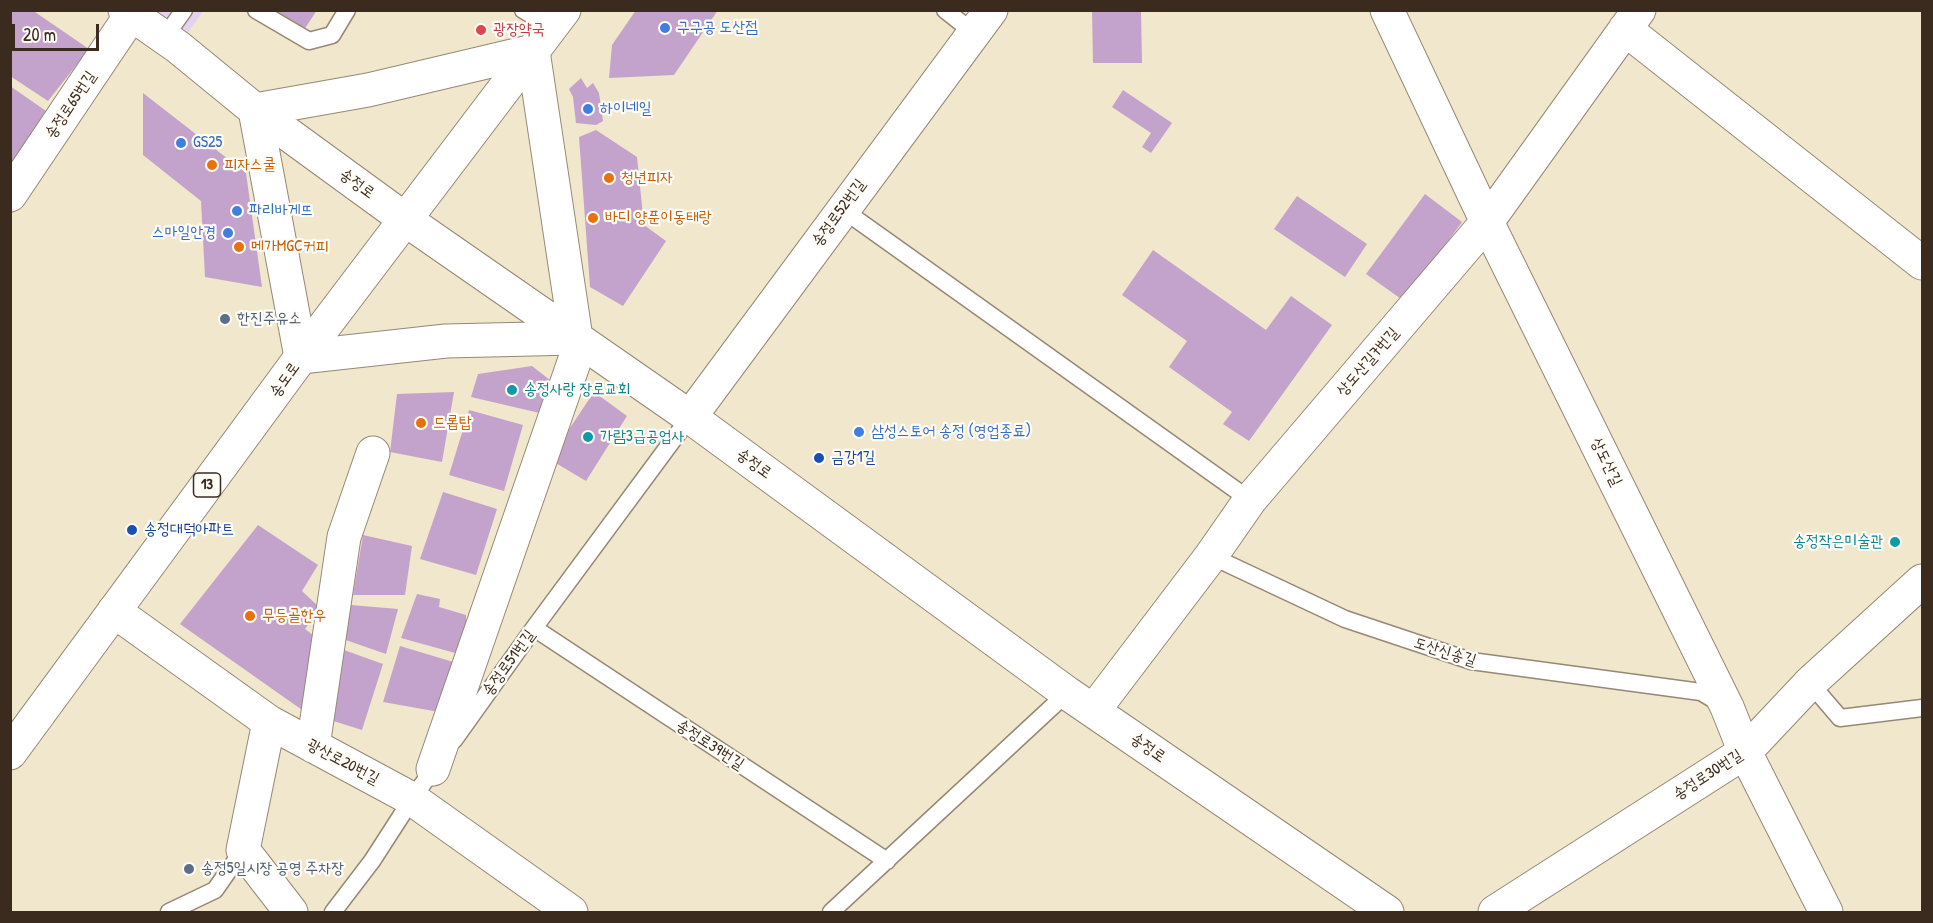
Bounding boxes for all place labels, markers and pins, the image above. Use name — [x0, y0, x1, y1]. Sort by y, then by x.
place label: 구구공 도산점 — [677, 18, 758, 38]
place label: 광장약국 — [493, 20, 544, 40]
marker: 구구공 도산점 — [658, 21, 672, 35]
marker: 광장약국 — [474, 23, 488, 37]
place label: 하이네일 — [600, 99, 652, 119]
marker: 하이네일 — [581, 102, 595, 116]
place label: GS25 — [193, 133, 222, 153]
marker: GS25 — [174, 136, 188, 150]
place label: 피자스쿨 — [224, 155, 276, 175]
marker: 피자스쿨 — [205, 158, 219, 172]
place label: 청년피자 — [621, 168, 672, 188]
marker: 청년피자 — [602, 171, 616, 185]
place label: 파리바게뜨 — [249, 201, 313, 221]
marker: 파리바게뜨 — [230, 204, 244, 218]
place label: 바디 양푼이동태랑 — [605, 208, 712, 228]
marker: 바디 양푼이동태랑 — [586, 211, 600, 225]
place label: 스마일안경 — [152, 223, 216, 243]
marker: 스마일안경 — [221, 226, 235, 240]
place label: 메가MGC커피 — [251, 237, 328, 257]
marker: 메가MGC커피 — [232, 240, 246, 254]
place label: 한진주유소 — [237, 309, 301, 329]
marker: 한진주유소 — [218, 312, 232, 326]
place label: 송정사랑 장로교회 — [524, 380, 631, 400]
marker: 송정사랑 장로교회 — [505, 383, 519, 397]
place label: 드롭탑 — [433, 413, 472, 433]
marker: 드롭탑 — [414, 416, 428, 430]
place label: 삼성스토어 송정 (영업종료) — [871, 422, 1031, 442]
marker: 삼성스토어 송정 (영업종료) — [852, 425, 866, 439]
place label: 가람3급공업사 — [600, 427, 684, 447]
marker: 가람3급공업사 — [581, 430, 595, 444]
place label: 금강1길 — [831, 448, 875, 468]
marker: 금강1길 — [812, 451, 826, 465]
place label: 송정대덕아파트 — [144, 520, 234, 540]
marker: 송정대덕아파트 — [125, 523, 139, 537]
place label: 송정작은미술관 — [1793, 532, 1883, 552]
marker: 송정작은미술관 — [1888, 535, 1902, 549]
place label: 무등골한우 — [262, 606, 326, 626]
marker: 무등골한우 — [243, 609, 257, 623]
place label: 송정5일시장 공영 주차장 — [201, 859, 344, 879]
marker: 송정5일시장 공영 주차장 — [182, 862, 196, 876]

